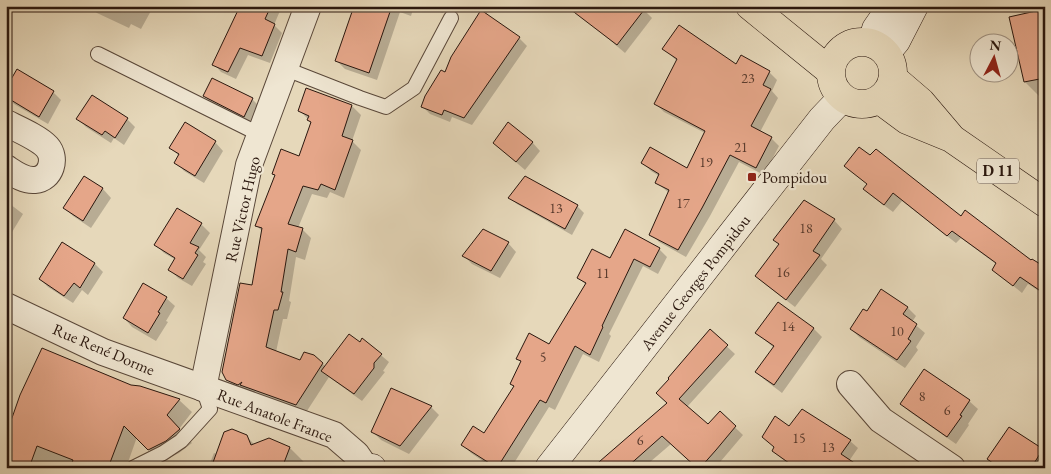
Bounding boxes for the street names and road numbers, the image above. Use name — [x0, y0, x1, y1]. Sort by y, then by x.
street label: Rue Victor Hugo — [220, 154, 265, 264]
road number: D 11 — [977, 158, 1019, 184]
street label: Avenue Georges Pompidou — [635, 210, 755, 355]
street label: Rue René Dorme — [50, 319, 158, 380]
street label: Rue Anatole France — [214, 384, 336, 447]

